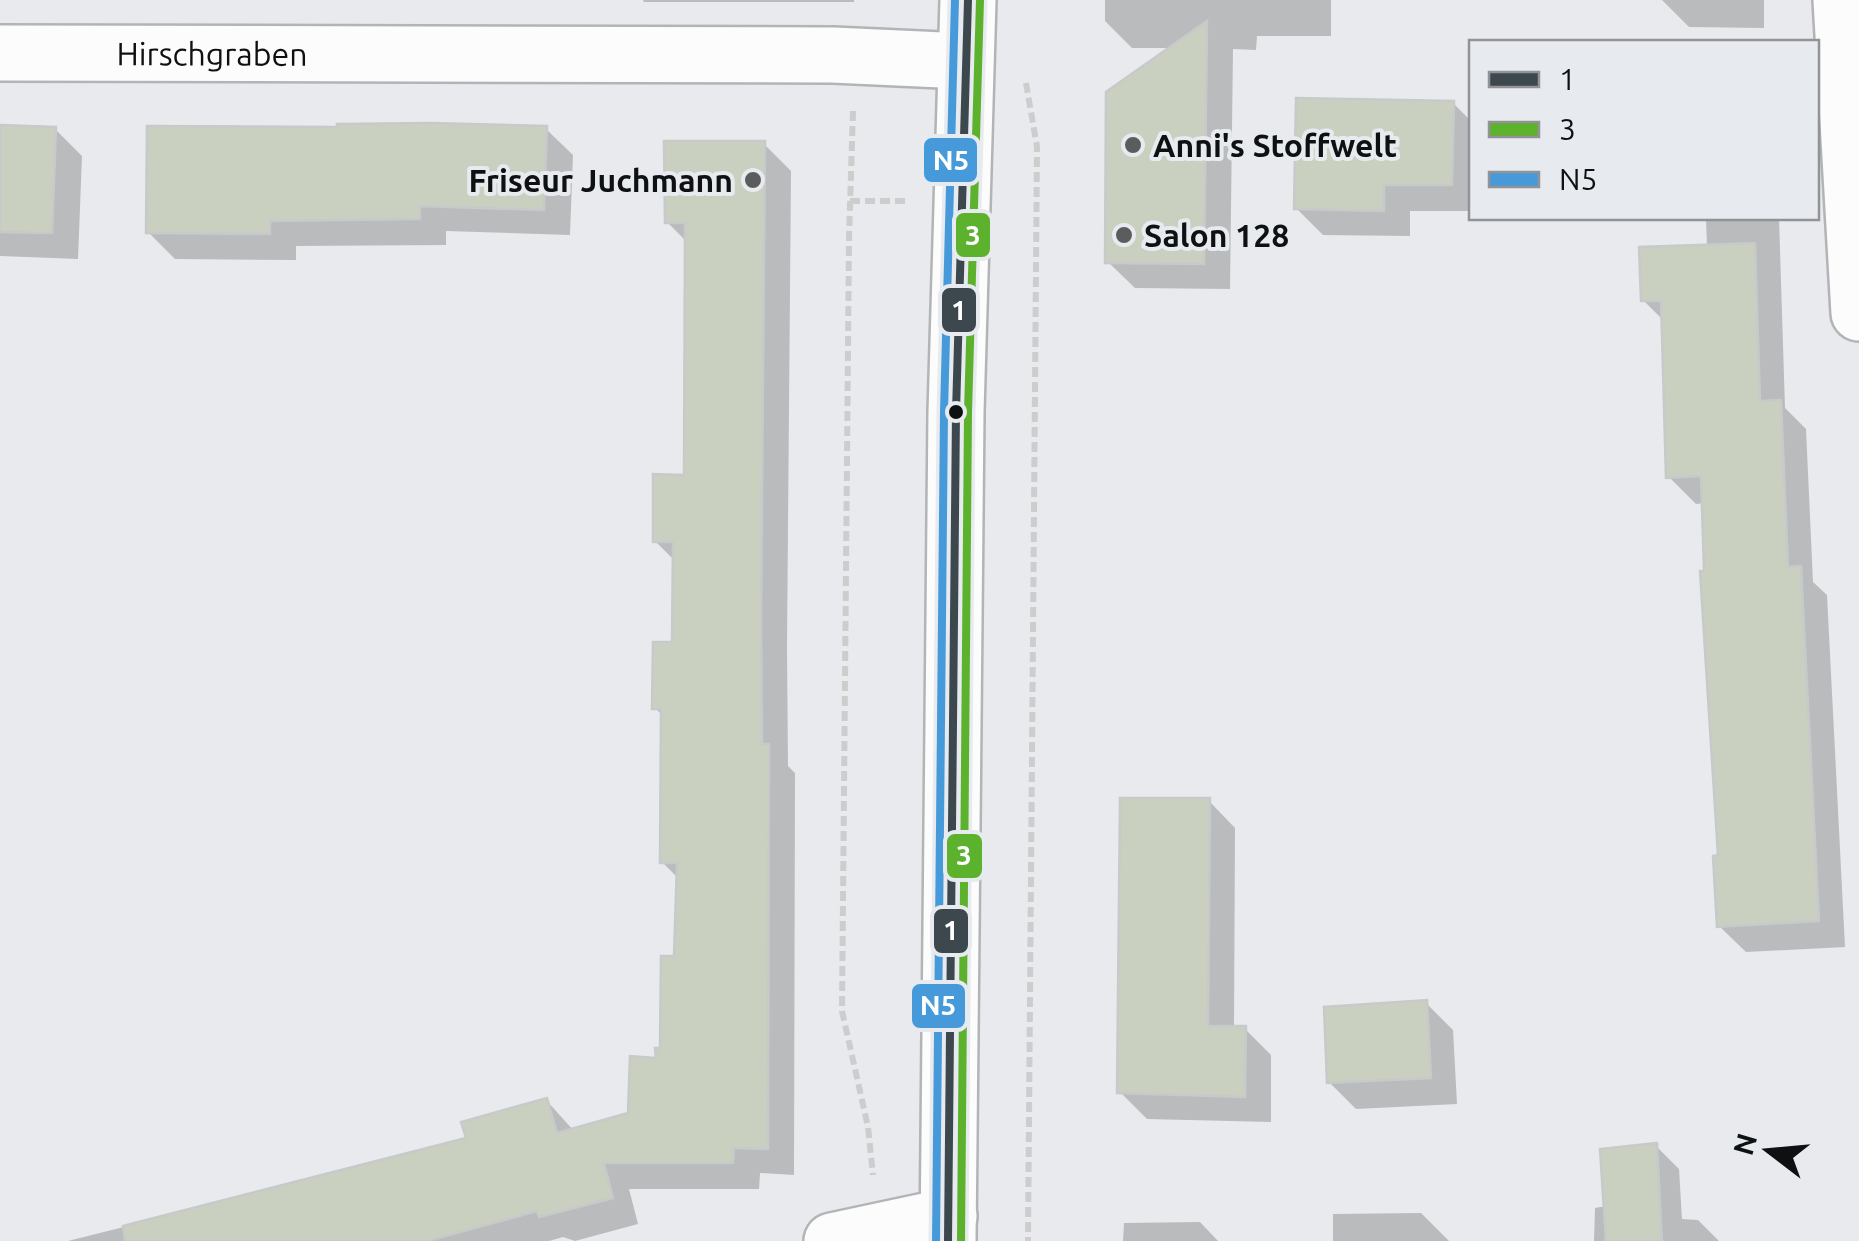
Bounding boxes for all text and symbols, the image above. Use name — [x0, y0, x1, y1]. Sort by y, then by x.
street label: Hirschgraben — [116, 35, 308, 72]
legend — [1469, 40, 1819, 220]
text: 1 — [1559, 62, 1576, 96]
text: 3 — [1559, 112, 1576, 146]
place label: Anni's Stoffwelt — [1153, 127, 1397, 163]
marker: Anni's Stoffwelt — [1122, 134, 1144, 156]
line badge: N5 — [922, 136, 979, 184]
text: N5 — [933, 144, 969, 175]
place label: Friseur Juchmann — [468, 162, 733, 198]
text: N5 — [1559, 162, 1597, 196]
marker: Friseur Juchmann — [742, 169, 764, 191]
line badge: 3 — [954, 211, 992, 259]
place label: Salon 128 — [1144, 217, 1289, 253]
text: 3 — [965, 219, 981, 250]
marker: Salon 128 — [1113, 224, 1135, 246]
line badge: 1 — [940, 286, 978, 334]
text: 1 — [951, 294, 967, 325]
unlabelled marker — [946, 402, 966, 422]
line badge: 3 — [945, 832, 984, 880]
text: 3 — [956, 839, 972, 870]
line badge: 1 — [932, 907, 970, 955]
text: 1 — [943, 914, 959, 945]
line badge: N5 — [910, 982, 967, 1030]
text: N5 — [920, 989, 956, 1020]
north arrow — [1719, 1101, 1819, 1201]
text: N — [1727, 1130, 1762, 1158]

